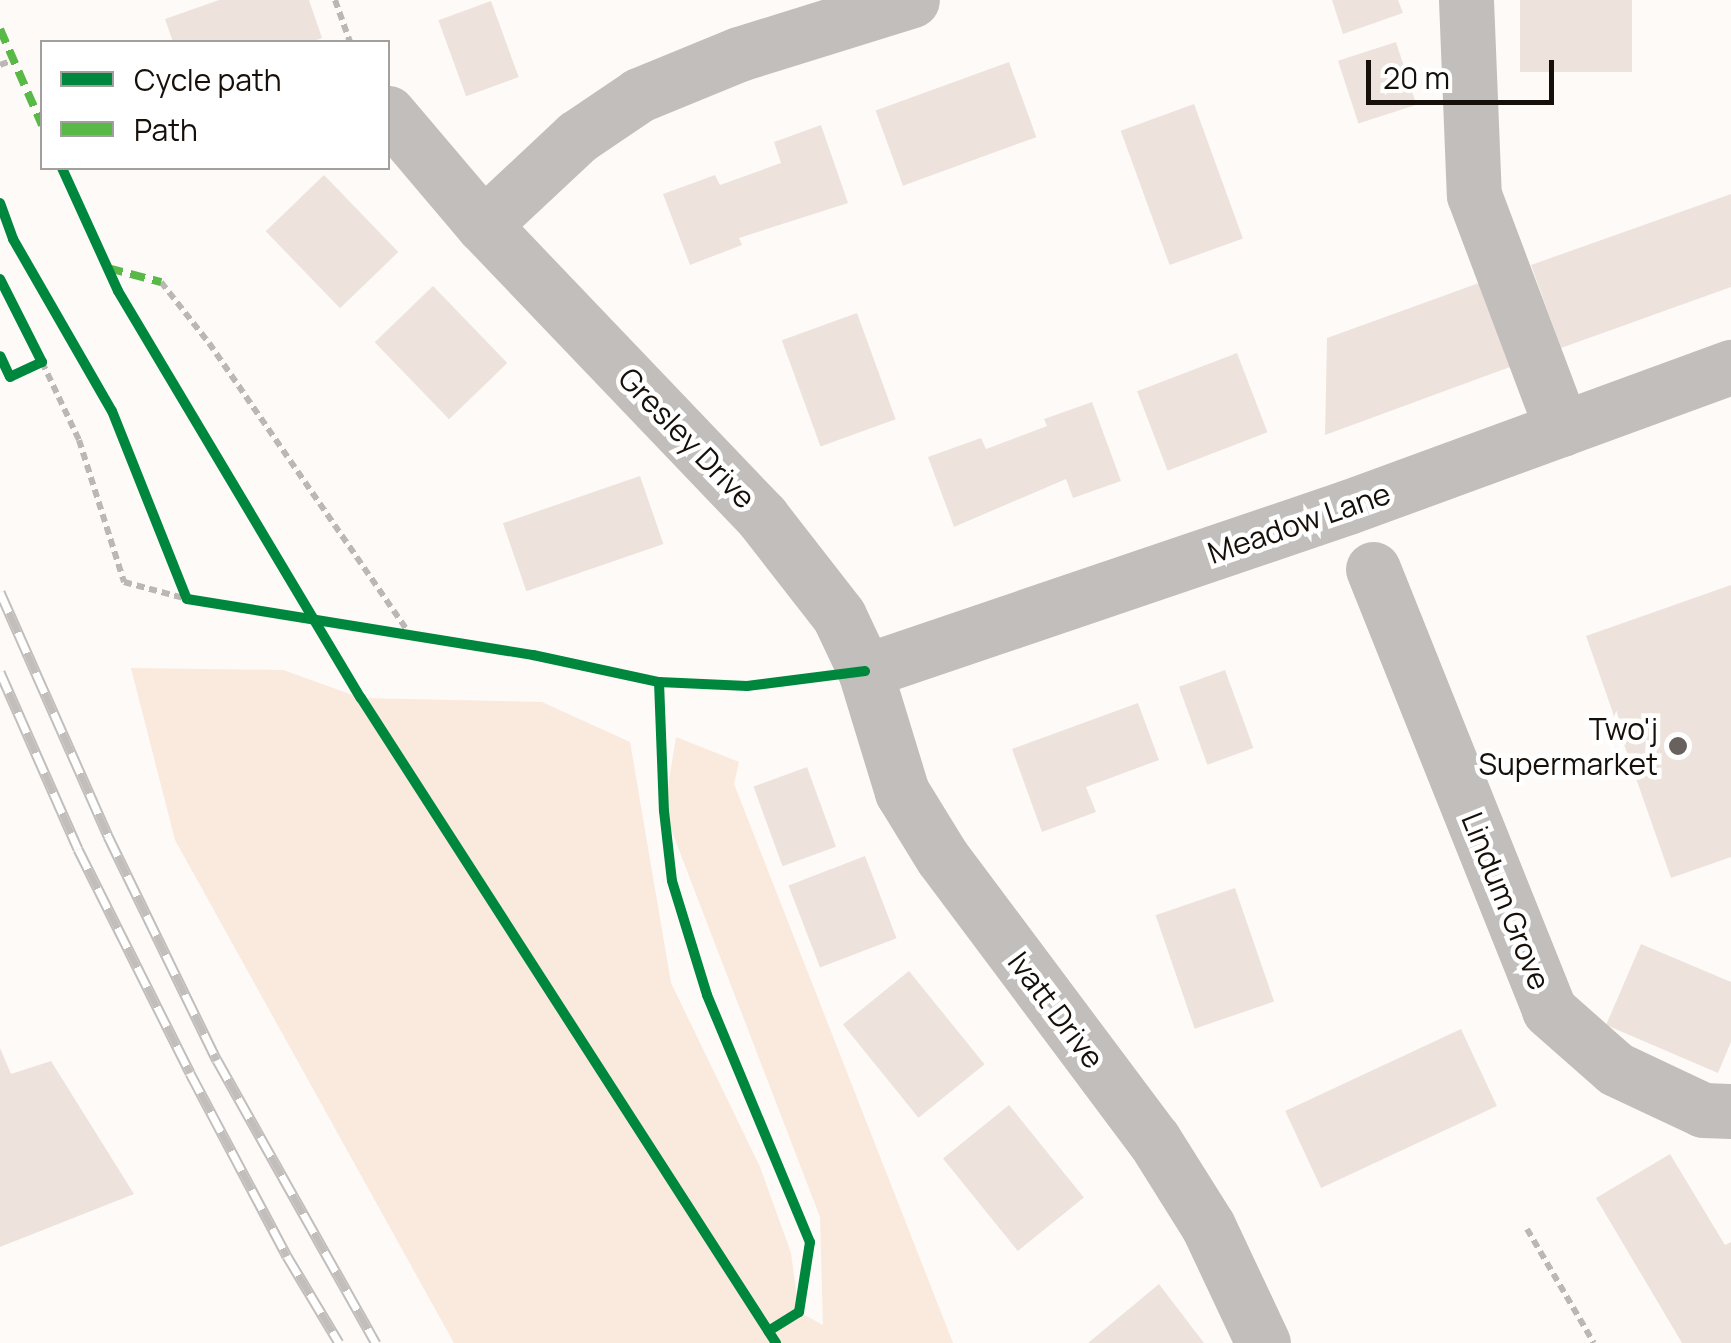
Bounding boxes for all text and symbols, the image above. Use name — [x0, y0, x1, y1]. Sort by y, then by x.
legend — [40, 40, 390, 170]
scale bar — [1371, 40, 1558, 102]
text: 20 m — [1383, 57, 1450, 98]
text: Cycle path — [134, 59, 282, 100]
text: Path — [134, 109, 198, 150]
street label: Gresley Drive — [611, 360, 763, 516]
street label: Meadow Lane — [1203, 475, 1395, 571]
place label: Two'j Supermarket — [1479, 711, 1658, 782]
marker: Two'j Supermarket — [1667, 735, 1689, 757]
street label: Lindum Grove — [1454, 807, 1558, 995]
street label: Ivatt Drive — [1001, 945, 1111, 1075]

